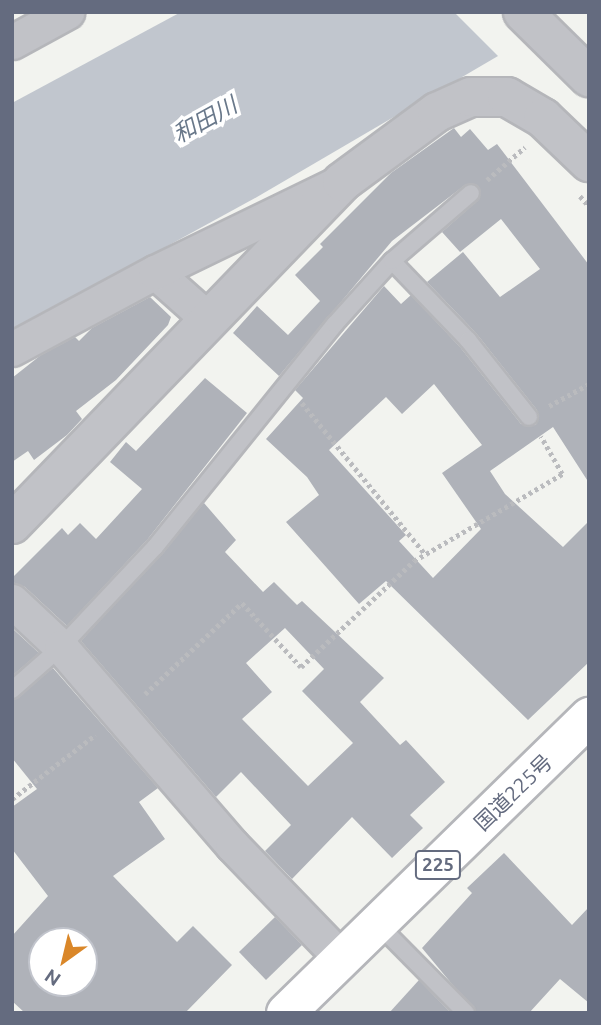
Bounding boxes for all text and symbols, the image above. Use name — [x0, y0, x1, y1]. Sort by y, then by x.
water label: 和田川 — [168, 91, 242, 149]
street label: 国道225号 — [469, 749, 557, 835]
road number: 225 — [414, 850, 462, 880]
north arrow — [28, 927, 98, 997]
text: N — [40, 965, 64, 991]

